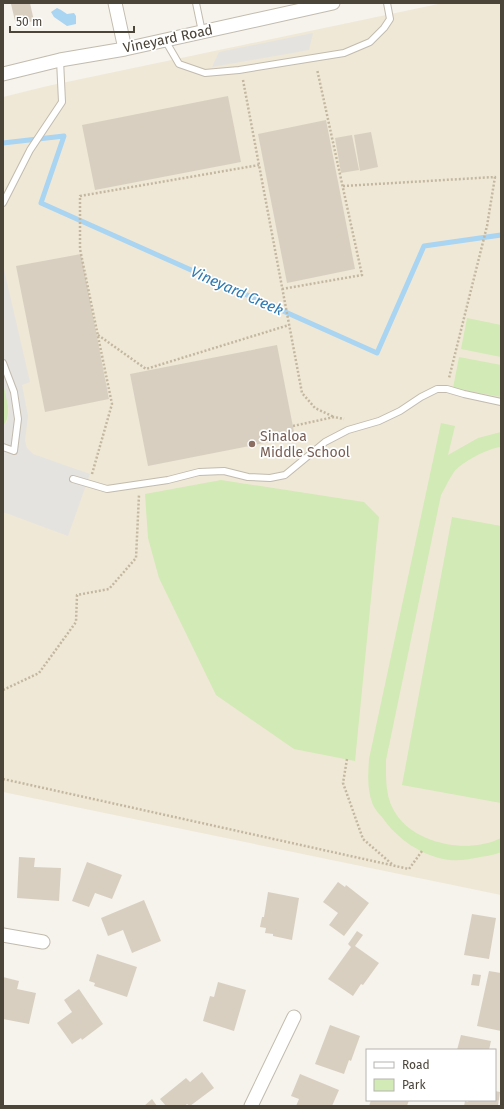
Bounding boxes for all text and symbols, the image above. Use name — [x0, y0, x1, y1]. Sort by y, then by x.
scale bar — [10, 8, 134, 34]
text: 50 m — [16, 15, 42, 29]
street label: Vineyard Road — [122, 21, 214, 57]
water label: Vineyard Creek — [188, 263, 286, 319]
place label: Sinaloa Middle School — [260, 428, 350, 461]
marker: Sinaloa Middle School — [247, 439, 257, 449]
legend — [366, 1049, 496, 1101]
text: Road — [402, 1058, 430, 1072]
text: Park — [402, 1078, 426, 1092]

